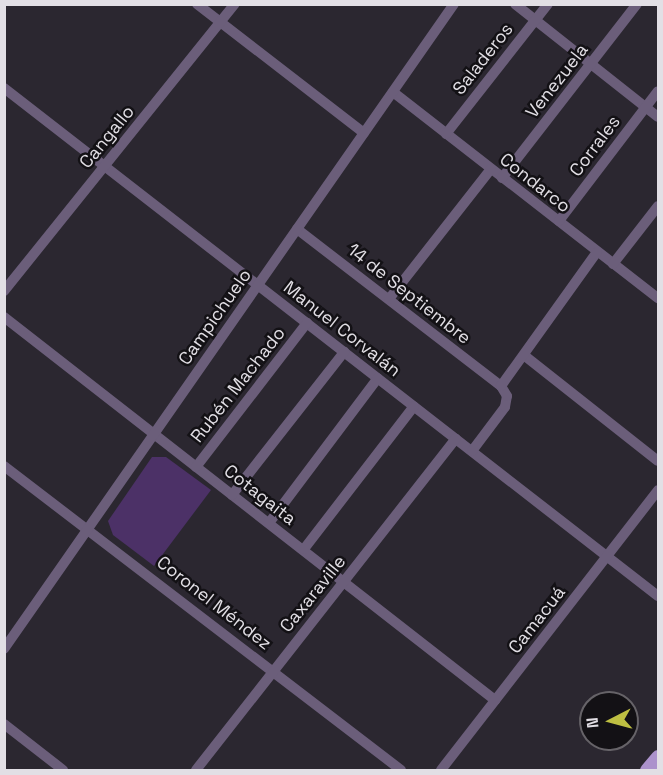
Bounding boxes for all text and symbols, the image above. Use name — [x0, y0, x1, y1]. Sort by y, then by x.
street label: Saladeros — [448, 19, 518, 99]
street label: Venezuela — [521, 40, 593, 122]
street label: Cangallo — [75, 101, 139, 173]
street label: Corrales — [565, 111, 625, 181]
street label: Condarco — [495, 149, 575, 217]
street label: 14 de Septiembre — [343, 239, 475, 349]
street label: Campichuelo — [174, 265, 256, 369]
street label: Manuel Corvalán — [279, 277, 405, 381]
street label: Rubén Machado — [186, 323, 290, 447]
street label: Cotagaita — [220, 460, 300, 530]
street label: Caxaraville — [275, 551, 351, 637]
street label: Coronel Méndez — [152, 552, 276, 654]
street label: Camacuá — [504, 582, 570, 658]
north arrow — [579, 691, 639, 751]
text: N — [582, 716, 604, 729]

